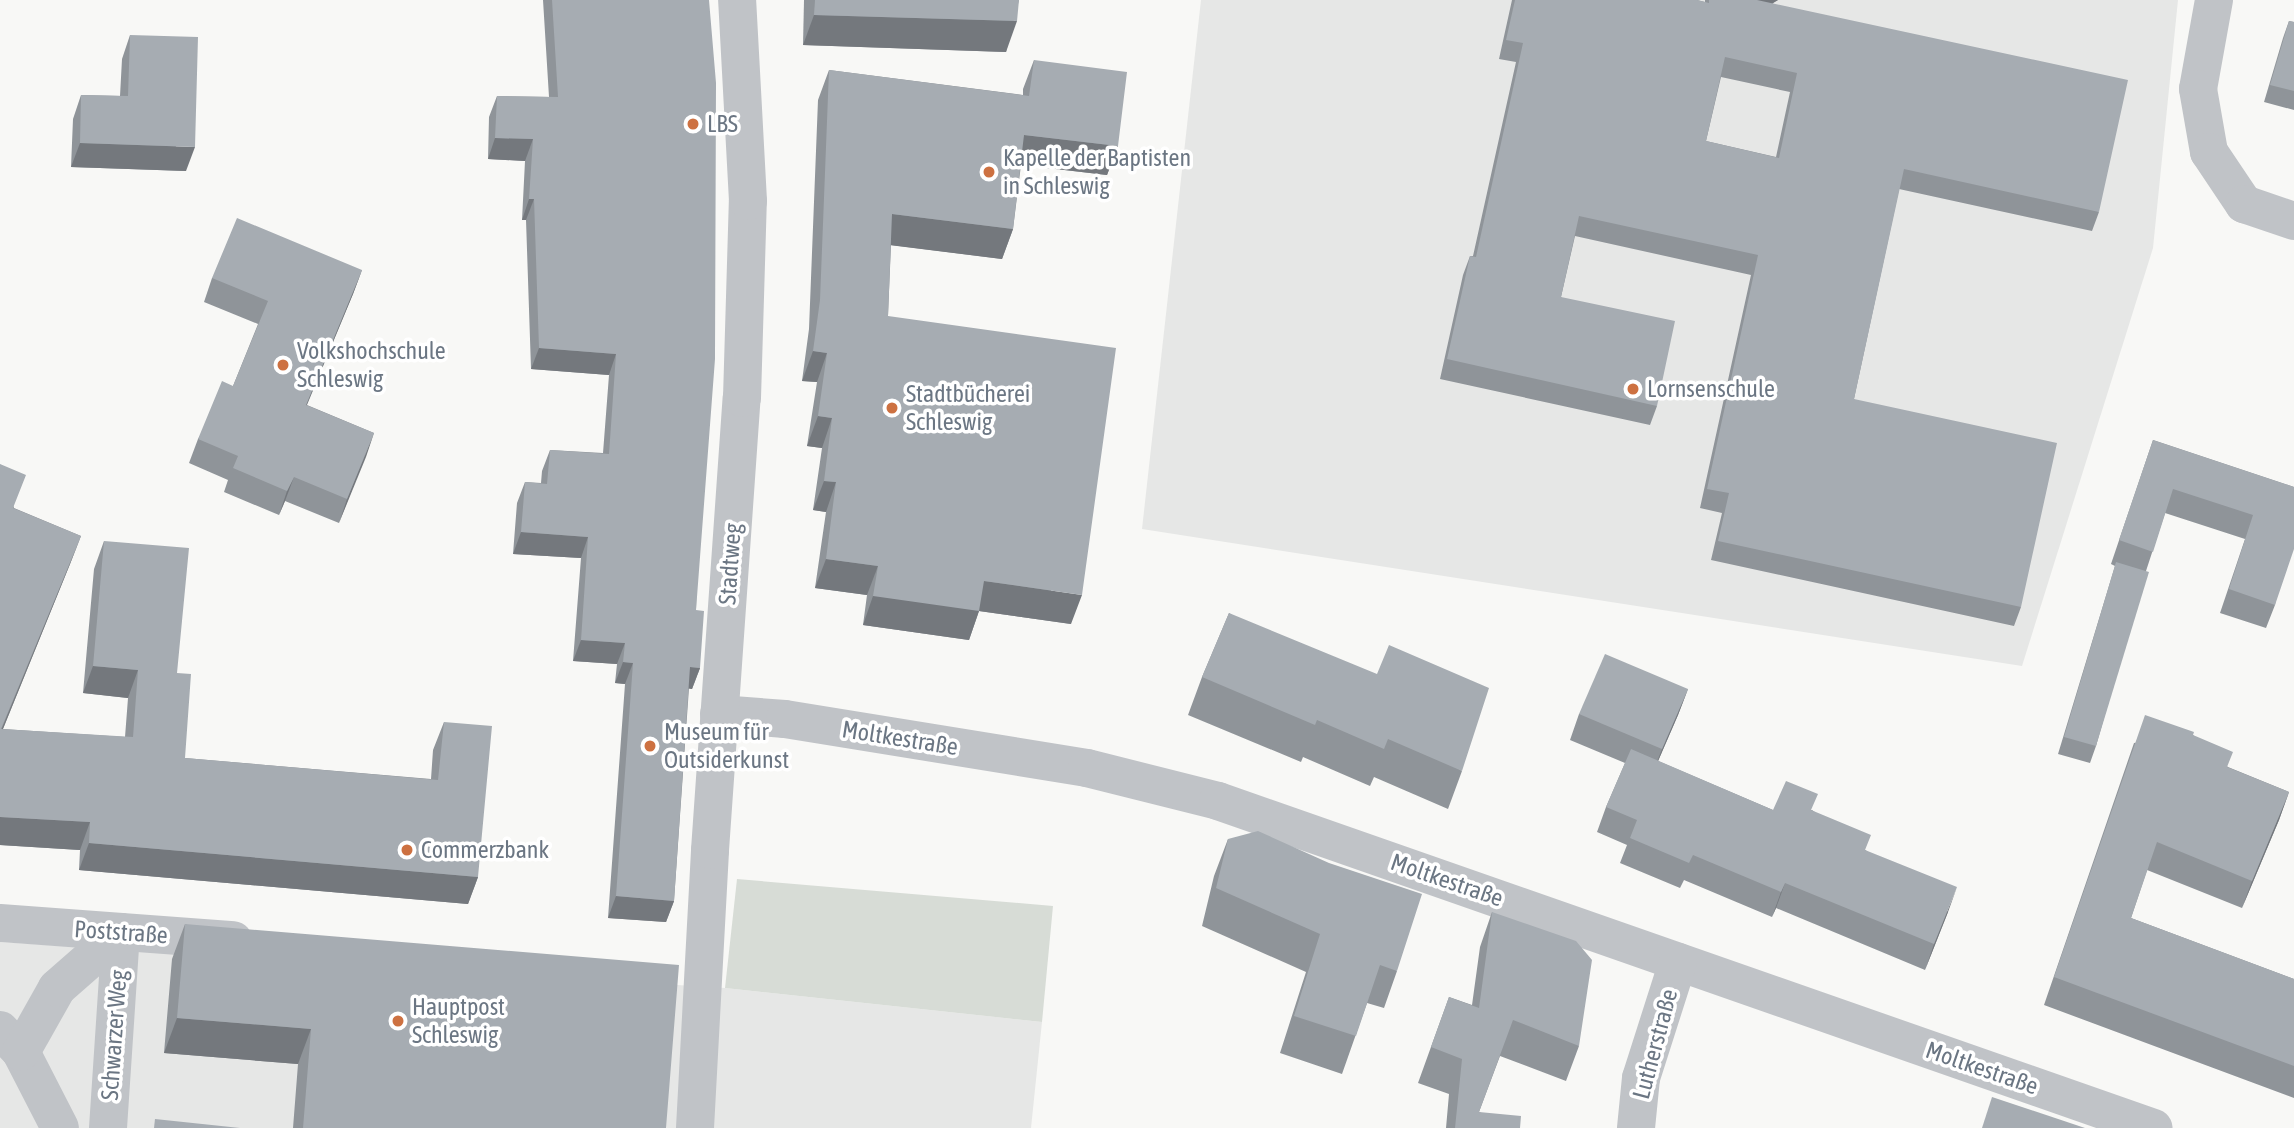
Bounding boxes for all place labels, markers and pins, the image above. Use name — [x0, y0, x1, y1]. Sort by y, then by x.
place label: LBS — [707, 110, 738, 138]
marker: LBS — [685, 116, 701, 132]
place label: Kapelle der Baptisten in Schleswig — [1003, 144, 1191, 200]
marker: Kapelle der Baptisten in Schleswig — [981, 164, 997, 180]
place label: Volkshochschule Schleswig — [297, 337, 446, 393]
marker: Volkshochschule Schleswig — [275, 357, 291, 373]
place label: Lornsenschule — [1647, 375, 1775, 403]
place label: Stadtbücherei Schleswig — [906, 380, 1030, 436]
marker: Lornsenschule — [1625, 381, 1641, 397]
marker: Stadtbücherei Schleswig — [884, 400, 900, 416]
place label: Museum für Outsiderkunst — [664, 718, 789, 774]
marker: Museum für Outsiderkunst — [642, 738, 658, 754]
place label: Commerzbank — [421, 836, 549, 864]
marker: Commerzbank — [399, 842, 415, 858]
place label: Hauptpost Schleswig — [412, 993, 505, 1049]
marker: Hauptpost Schleswig — [390, 1013, 406, 1029]

